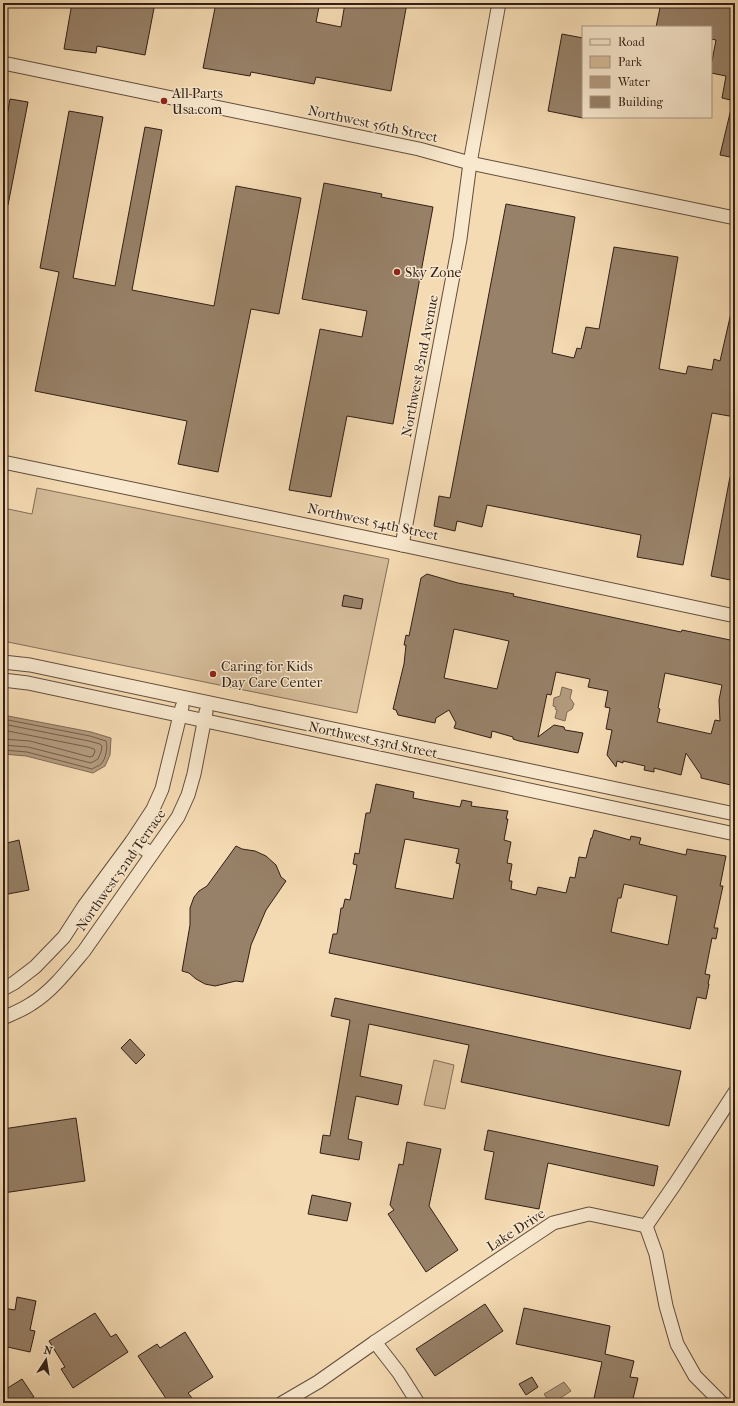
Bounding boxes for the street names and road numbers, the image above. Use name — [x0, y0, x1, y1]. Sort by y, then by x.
street label: Northwest 56th Street — [306, 102, 440, 146]
street label: Northwest 82nd Avenue — [398, 293, 442, 438]
street label: Northwest 54th Street — [306, 500, 440, 544]
street label: Northwest 53rd Street — [307, 718, 439, 762]
street label: Northwest 52nd Terrace — [73, 806, 170, 934]
street label: Lake Drive — [484, 1205, 548, 1255]

